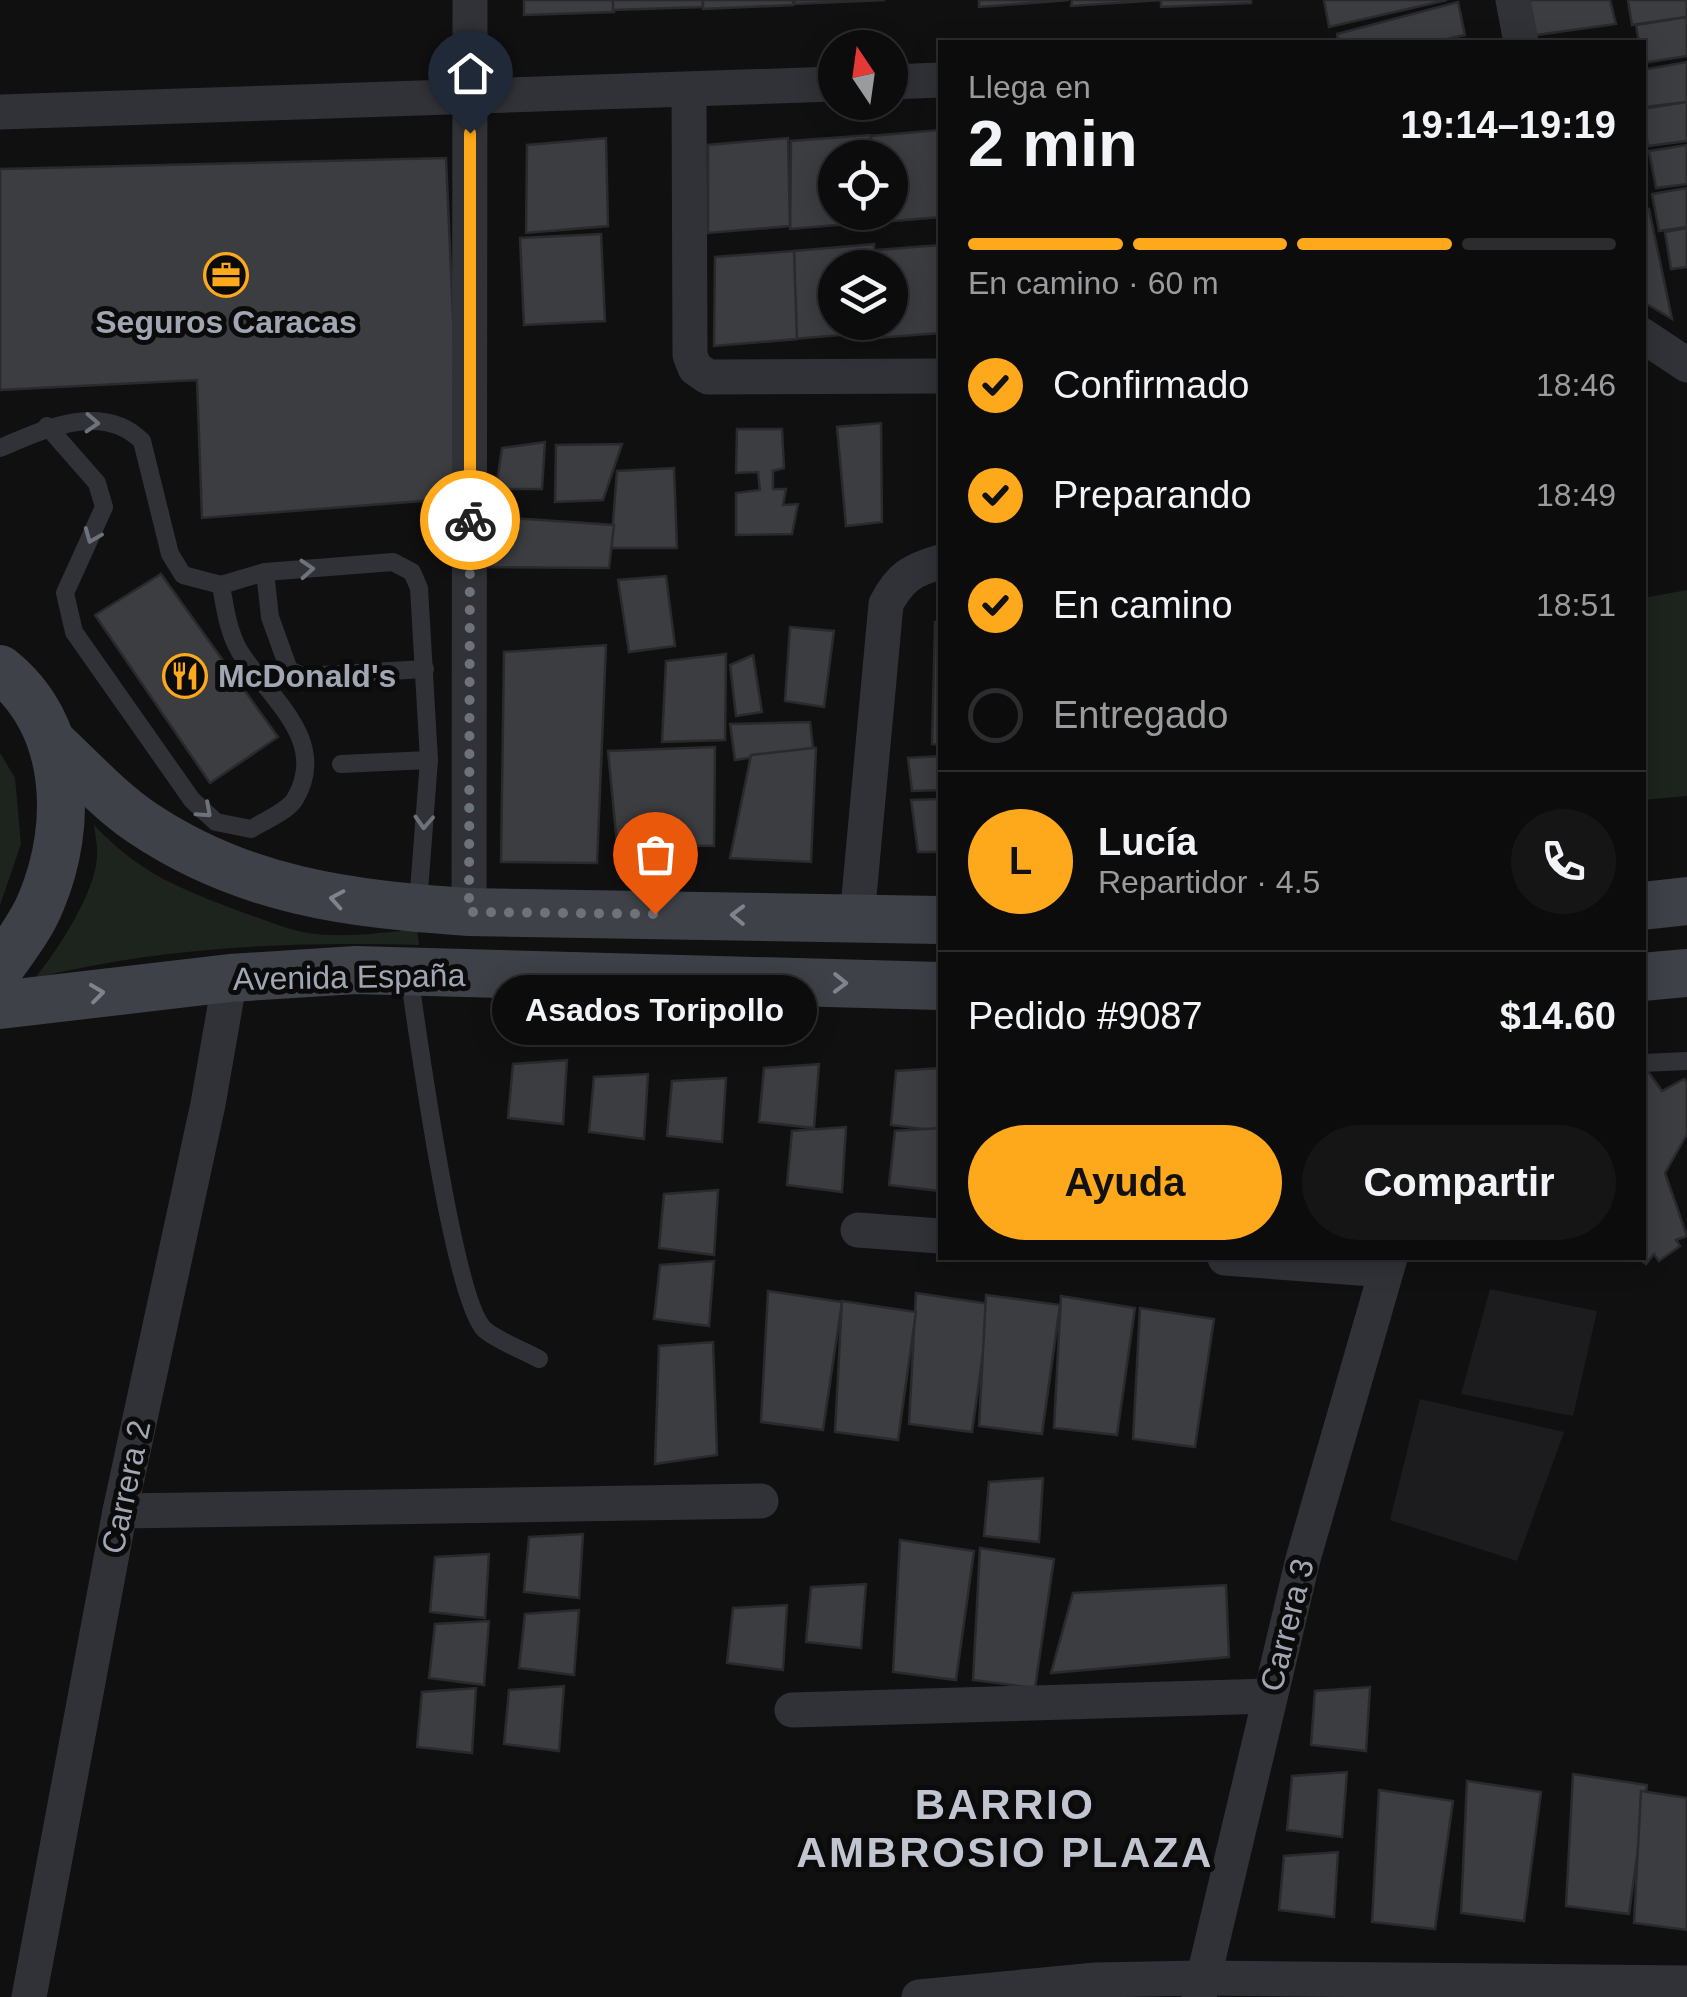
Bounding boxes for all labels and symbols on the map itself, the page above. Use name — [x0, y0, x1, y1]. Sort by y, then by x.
north arrow — [818, 30, 908, 120]
pin — [428, 31, 513, 134]
office icon: Seguros Caracas — [203, 252, 249, 298]
place label: Seguros Caracas — [95, 304, 357, 340]
one-way arrow — [84, 412, 100, 433]
courier — [420, 470, 520, 570]
one-way arrow — [84, 526, 104, 544]
one-way arrow — [299, 559, 315, 581]
restaurant icon: McDonald's — [162, 653, 208, 699]
place label: McDonald's — [218, 658, 396, 694]
one-way arrow — [193, 799, 211, 817]
pin — [613, 812, 698, 915]
one-way arrow — [414, 815, 435, 831]
one-way arrow — [329, 889, 345, 910]
one-way arrow — [729, 905, 745, 926]
street label: Avenida España — [232, 957, 466, 997]
one-way arrow — [833, 973, 849, 994]
callout: Asados Toripollo — [492, 974, 818, 1044]
one-way arrow — [88, 983, 105, 1004]
street label: Carrera 2 — [94, 1417, 158, 1557]
street label: Carrera 3 — [1253, 1555, 1321, 1695]
district label: BARRIO AMBROSIO PLAZA — [796, 1781, 1214, 1876]

